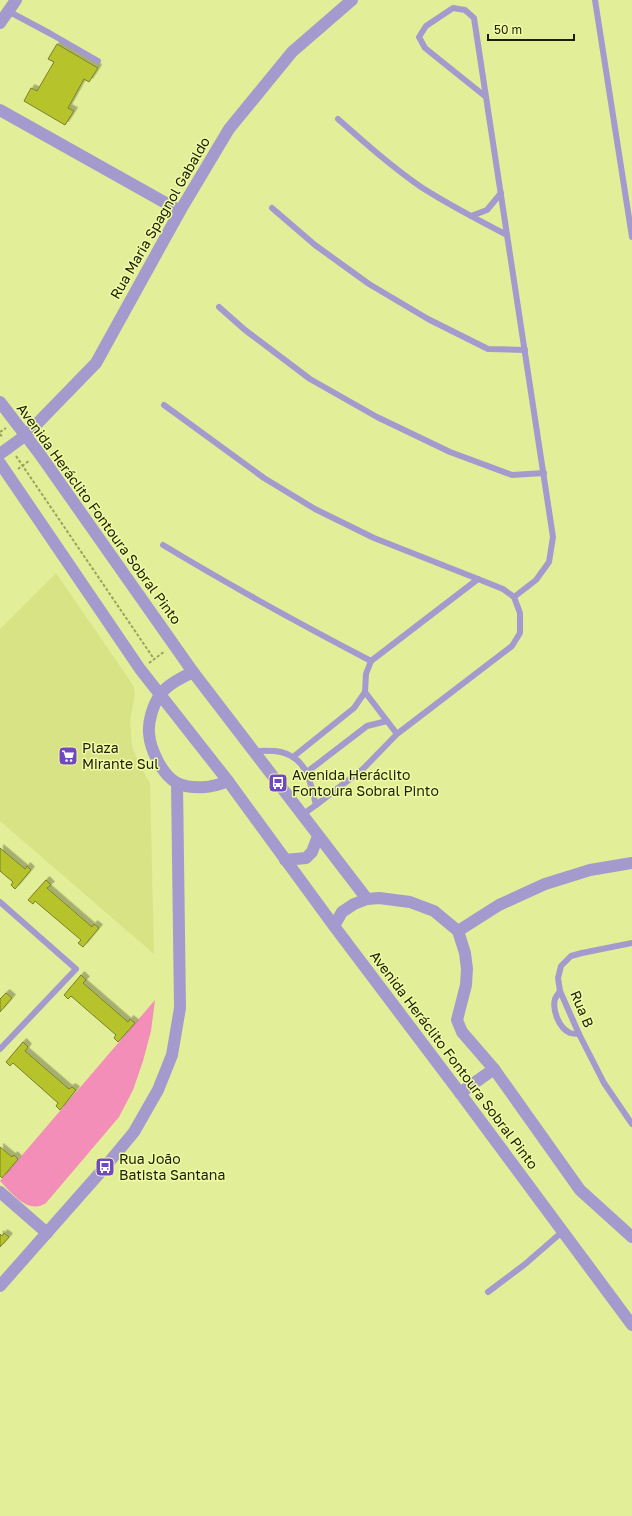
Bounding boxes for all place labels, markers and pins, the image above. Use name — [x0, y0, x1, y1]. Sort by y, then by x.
place label: Plaza Mirante Sul — [82, 739, 159, 772]
supermarket icon: Plaza Mirante Sul — [57, 745, 79, 767]
place label: Avenida Heráclito Fontoura Sobral Pinto — [292, 766, 439, 799]
bus stop icon: Avenida Heráclito Fontoura Sobral Pinto — [267, 772, 289, 794]
place label: Rua João Batista Santana — [119, 1150, 225, 1183]
bus stop icon: Rua João Batista Santana — [94, 1156, 116, 1178]

